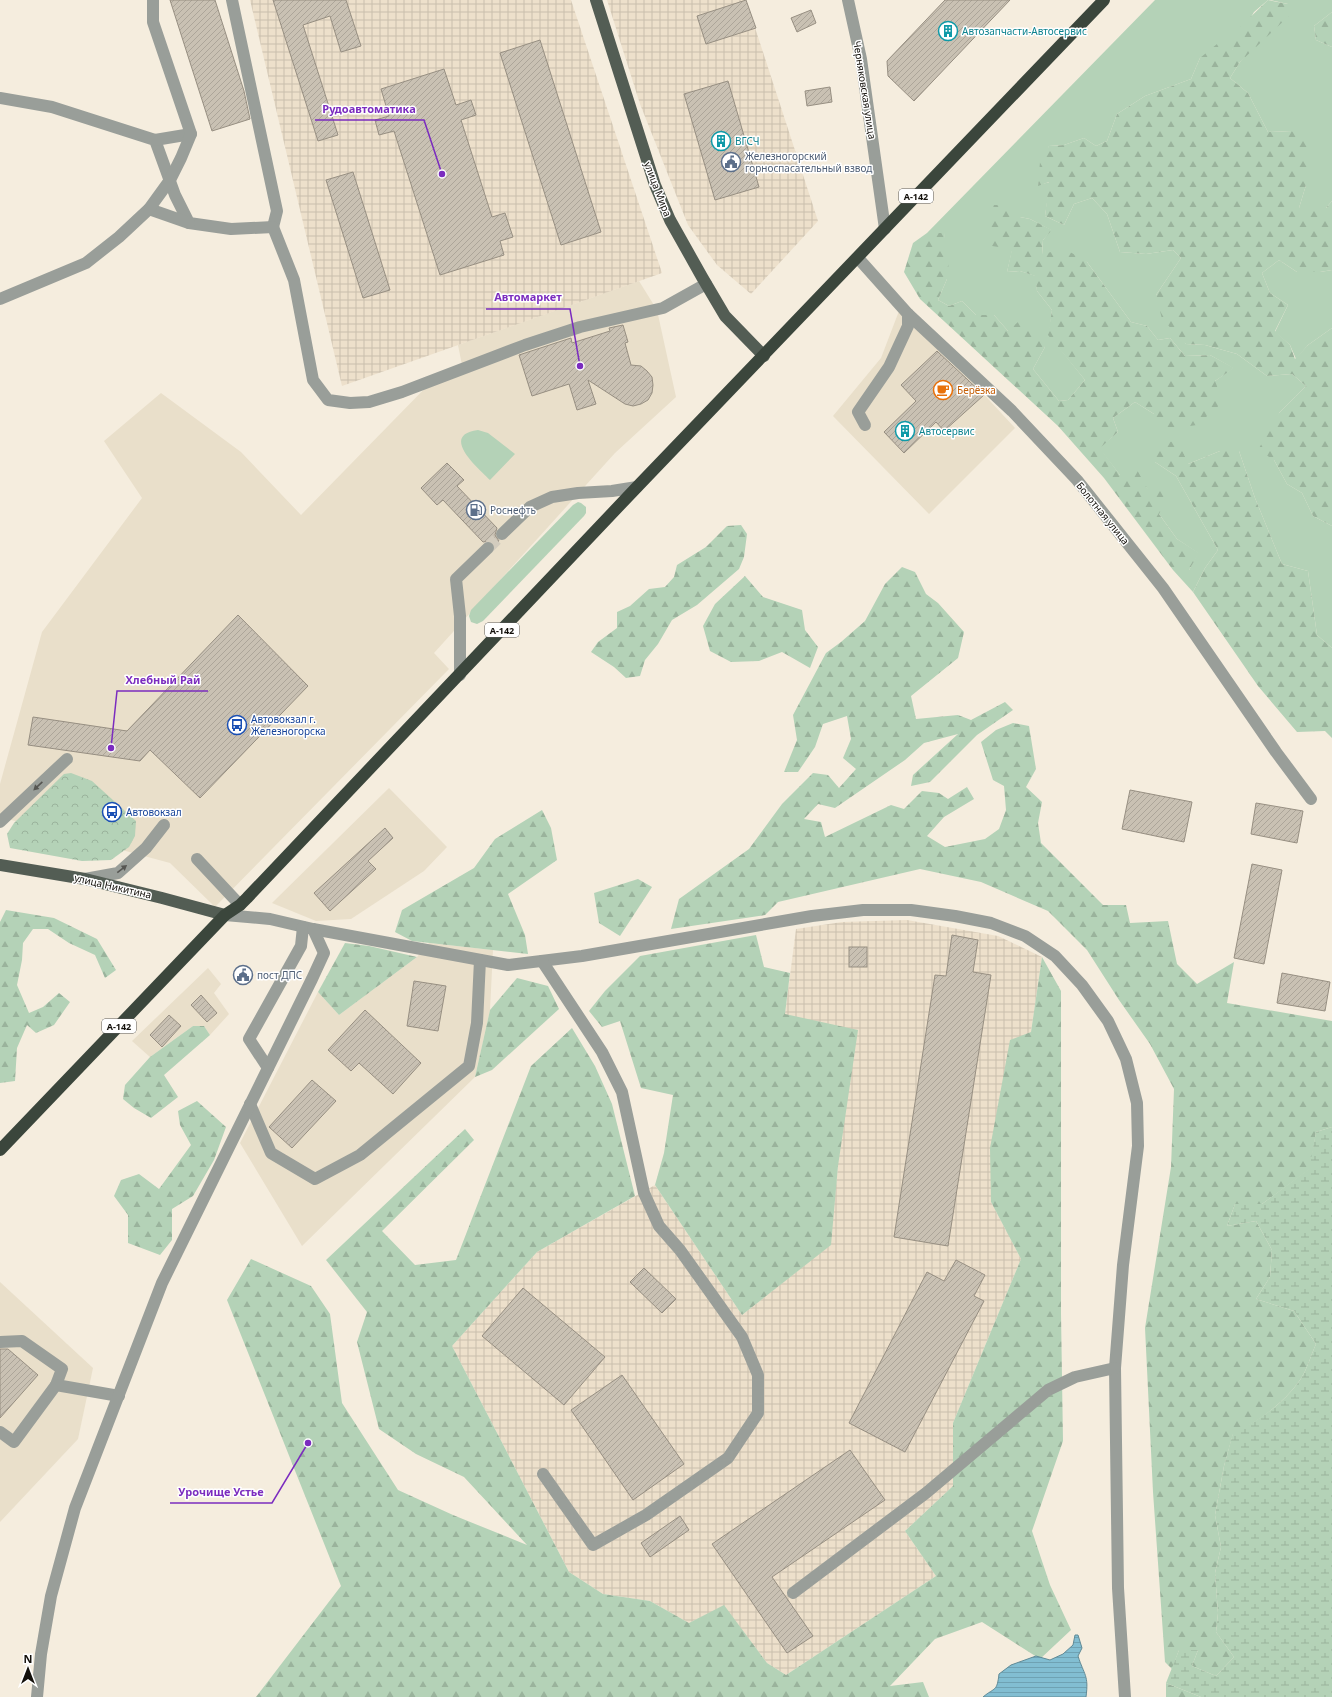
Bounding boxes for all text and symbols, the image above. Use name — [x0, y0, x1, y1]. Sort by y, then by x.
building icon: Автозапчасти-Автосервис — [937, 20, 959, 42]
place label: Автозапчасти-Автосервис — [962, 24, 1087, 38]
street label: Черняковская улица — [850, 40, 880, 140]
callout: Рудоавтоматика — [315, 97, 424, 120]
text: Рудоавтоматика — [322, 101, 416, 116]
building icon: ВГСЧ — [710, 130, 732, 152]
place label: ВГСЧ — [735, 134, 760, 148]
place label: Железногорский горноспасательный взвод — [745, 149, 872, 175]
public building icon: Железногорский горноспасательный взвод — [720, 151, 742, 173]
street label: улица Мира — [641, 159, 675, 219]
road number: А-142 — [899, 189, 933, 203]
callout: Автомаркет — [486, 286, 570, 309]
text: Автомаркет — [494, 289, 562, 304]
cafe icon: Берёзка — [932, 379, 954, 401]
place label: Берёзка — [957, 383, 996, 397]
building icon: Автосервис — [894, 420, 916, 442]
place label: Автосервис — [919, 424, 975, 438]
street label: Болотная улица — [1073, 479, 1133, 547]
fuel station icon: Роснефть — [465, 499, 487, 521]
place label: Роснефть — [490, 503, 536, 517]
road number: А-142 — [485, 623, 519, 637]
callout: Хлебный Рай — [117, 668, 208, 691]
text: Хлебный Рай — [126, 672, 200, 687]
place label: Автовокзал г. Железногорска — [251, 712, 326, 738]
bus stop icon: Автовокзал г. Железногорска — [226, 714, 248, 736]
one-way arrow — [33, 781, 43, 791]
bus stop icon: Автовокзал — [101, 801, 123, 823]
place label: Автовокзал — [126, 805, 182, 819]
one-way arrow — [116, 865, 127, 873]
street label: улица Никитина — [73, 870, 153, 902]
public building icon: пост ДПС — [232, 964, 254, 986]
place label: пост ДПС — [257, 968, 302, 982]
road number: А-142 — [102, 1019, 136, 1033]
callout: Урочище Устье — [170, 1480, 272, 1503]
text: Урочище Устье — [178, 1484, 264, 1499]
north arrow — [8, 1649, 48, 1689]
text: N — [24, 1651, 32, 1666]

